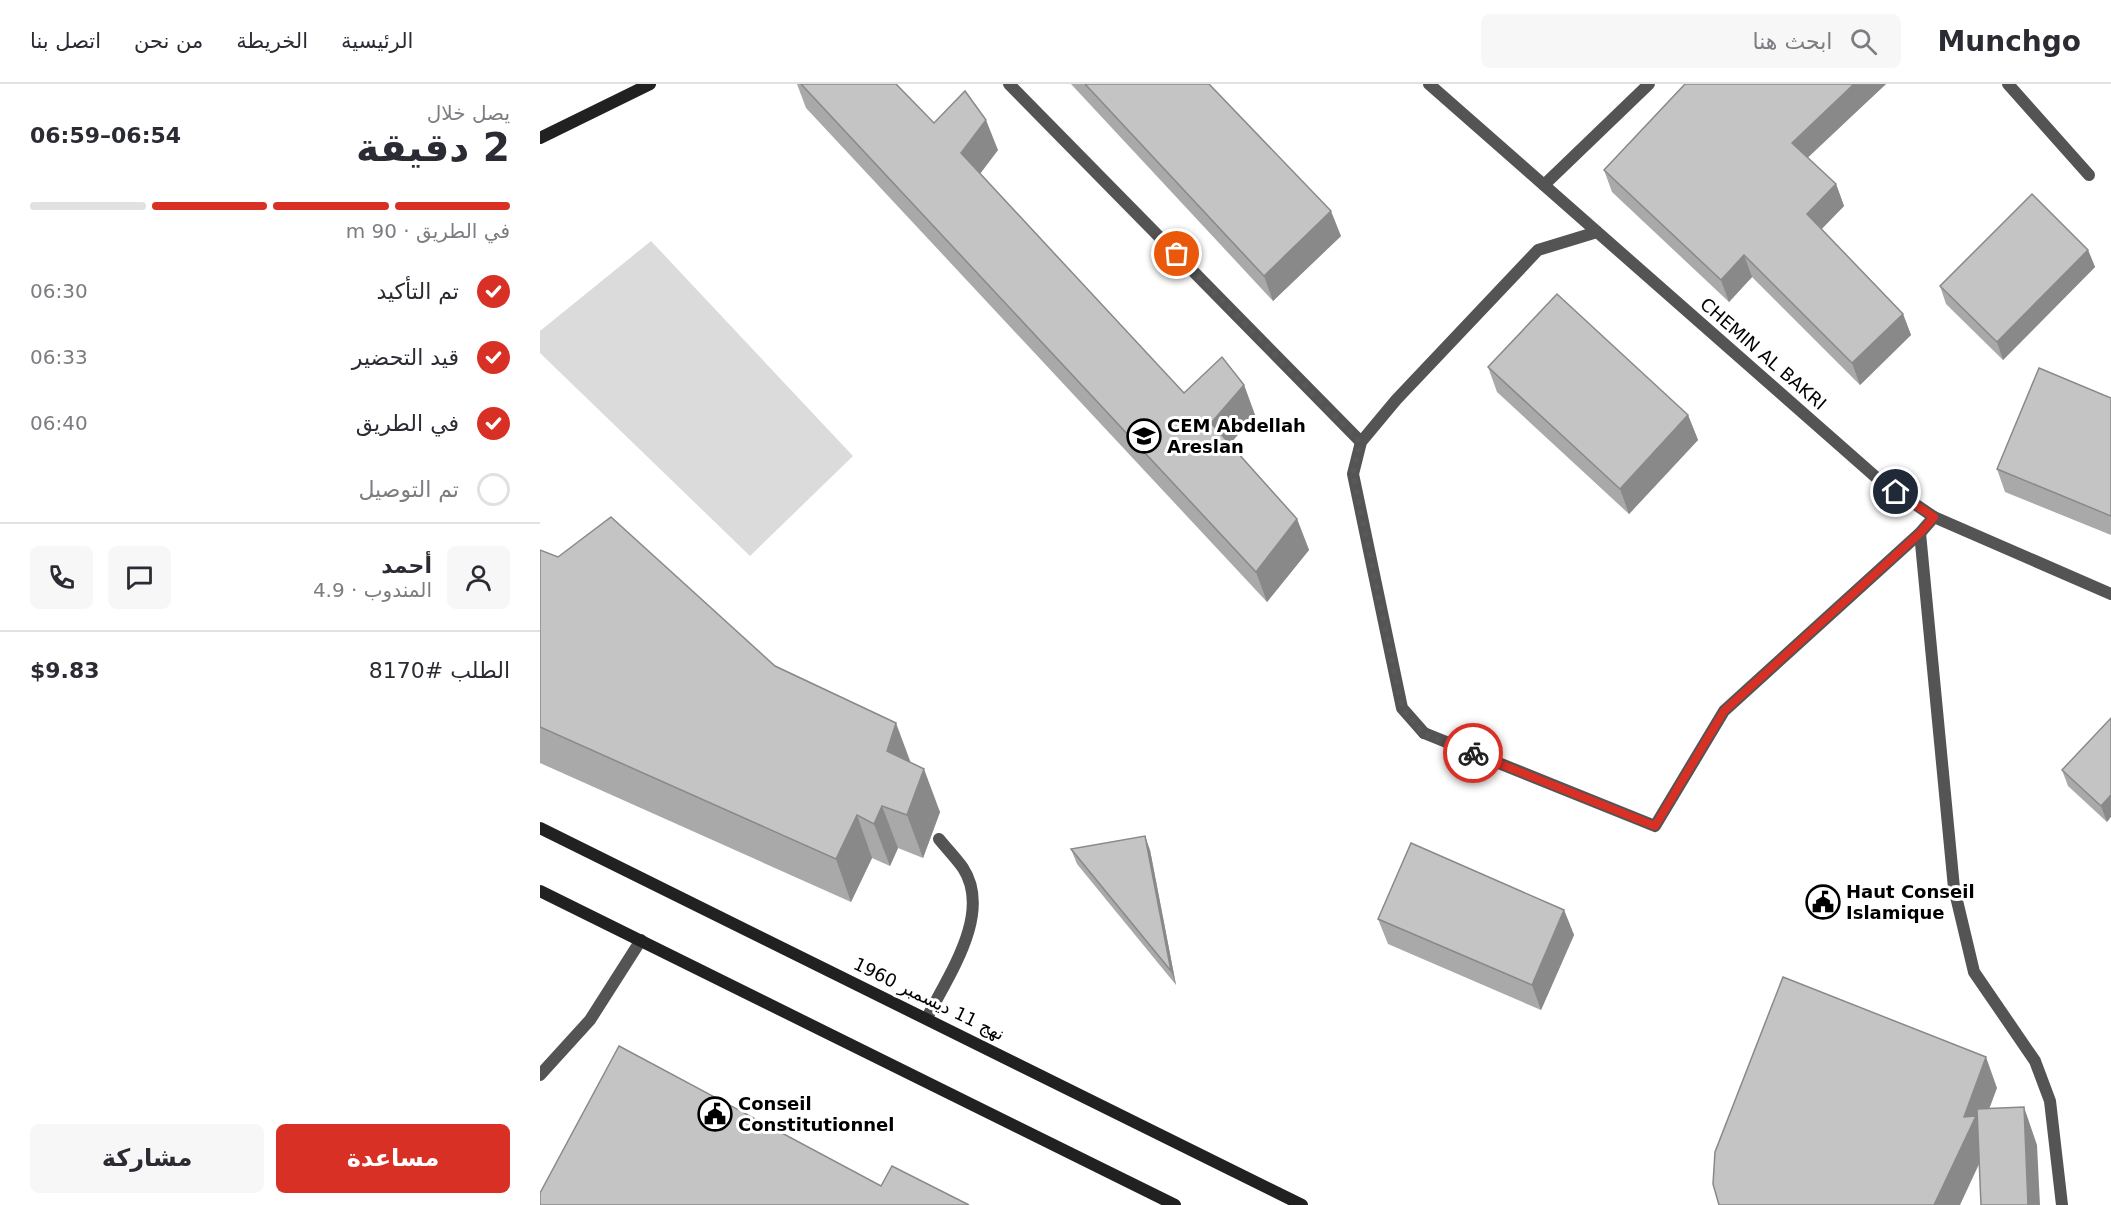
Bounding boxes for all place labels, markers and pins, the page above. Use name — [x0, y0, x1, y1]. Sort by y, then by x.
pin — [1151, 228, 1202, 279]
place label: CEM Abdellah Areslan — [1167, 415, 1306, 457]
school or university icon: CEM Abdellah Areslan — [1126, 418, 1162, 454]
pin — [1870, 466, 1921, 517]
place label: Haut Conseil Islamique — [1846, 881, 1975, 923]
public building icon: Haut Conseil Islamique — [1805, 884, 1841, 920]
place label: Conseil Constitutionnel — [738, 1093, 894, 1135]
public building icon: Conseil Constitutionnel — [697, 1096, 733, 1132]

